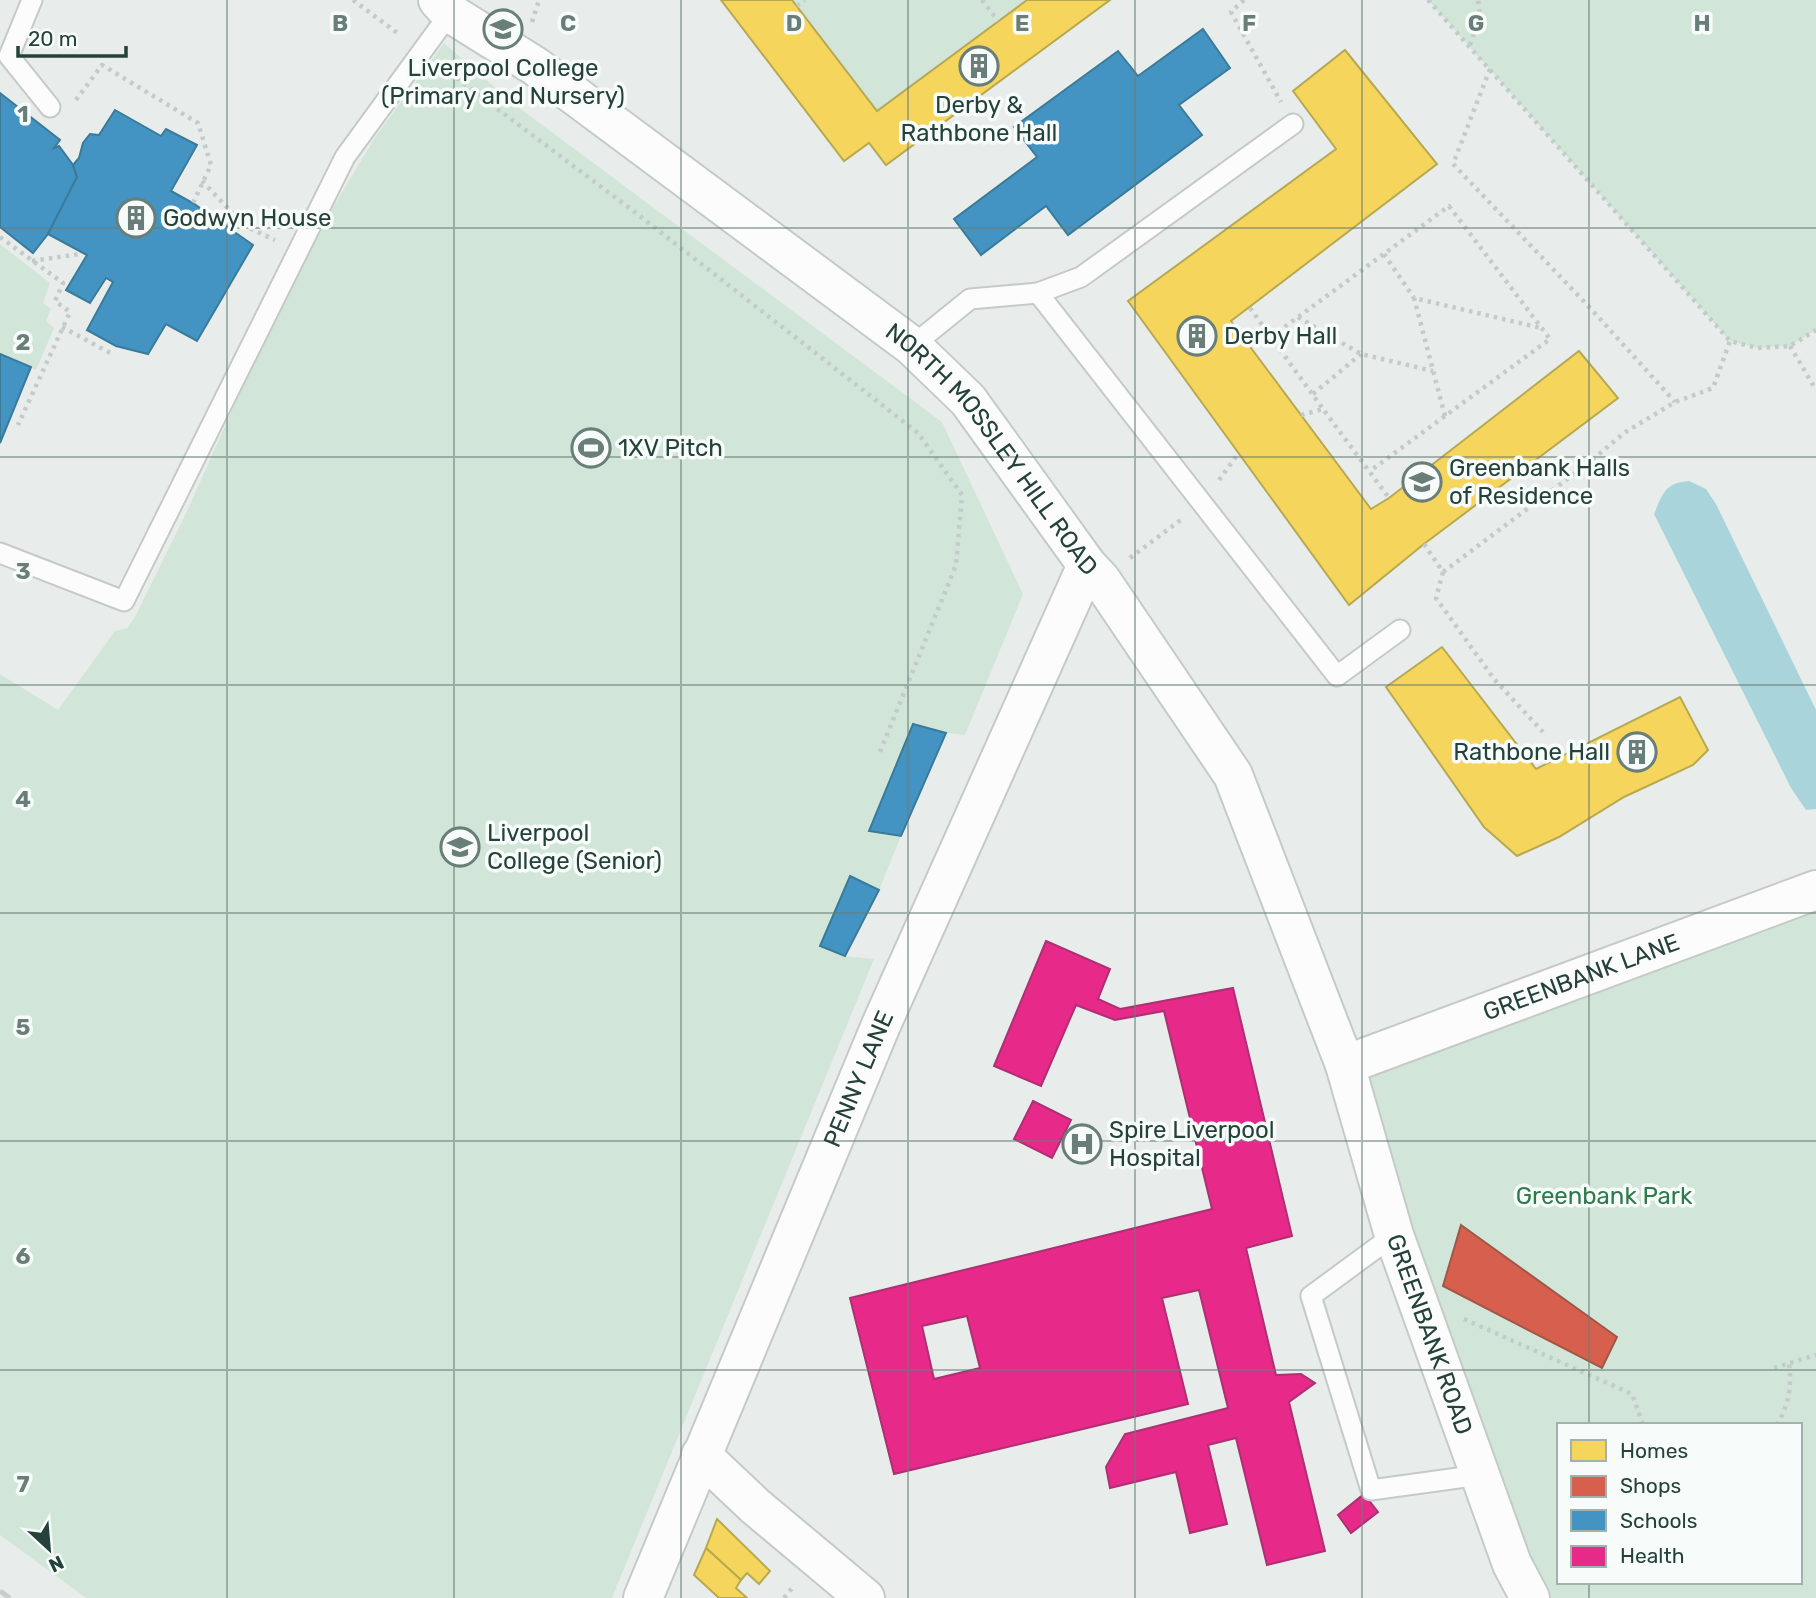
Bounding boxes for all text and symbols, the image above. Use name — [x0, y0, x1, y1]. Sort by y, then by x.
school or university icon: Liverpool College (Primary and Nursery) — [482, 8, 524, 50]
text: B — [332, 9, 348, 37]
text: C — [560, 9, 576, 37]
text: D — [786, 9, 802, 37]
text: E — [1015, 9, 1029, 37]
text: F — [1242, 9, 1256, 37]
text: G — [1468, 9, 1484, 37]
text: H — [1693, 9, 1711, 37]
scale bar — [18, 14, 126, 58]
text: 20 m — [28, 26, 77, 51]
building icon: Derby & Rathbone Hall — [958, 45, 1000, 87]
place label: Liverpool College (Primary and Nursery) — [381, 54, 625, 110]
place label: Derby & Rathbone Hall — [901, 91, 1057, 147]
text: 1 — [17, 100, 29, 128]
building icon: Godwyn House — [115, 197, 157, 239]
place label: Godwyn House — [163, 204, 331, 232]
building icon: Derby Hall — [1176, 315, 1218, 357]
street label: NORTH MOSSLEY HILL ROAD — [880, 317, 1103, 581]
place label: Derby Hall — [1224, 322, 1337, 350]
text: 2 — [16, 328, 30, 356]
sports icon: 1XV Pitch — [570, 427, 612, 469]
place label: 1XV Pitch — [618, 434, 723, 462]
place label: Greenbank Halls of Residence — [1449, 454, 1630, 510]
school or university icon: Greenbank Halls of Residence — [1401, 461, 1443, 503]
text: 3 — [15, 557, 31, 585]
building icon: Rathbone Hall — [1616, 731, 1658, 773]
place label: Rathbone Hall — [1453, 738, 1610, 766]
text: 4 — [15, 785, 31, 813]
place label: Liverpool College (Senior) — [487, 819, 662, 875]
school or university icon: Liverpool College (Senior) — [439, 826, 481, 868]
street label: GREENBANK LANE — [1479, 928, 1683, 1026]
street label: PENNY LANE — [818, 1007, 899, 1151]
text: 5 — [16, 1013, 31, 1041]
place label: Spire Liverpool Hospital — [1109, 1116, 1275, 1172]
hospital icon: Spire Liverpool Hospital — [1061, 1123, 1103, 1165]
park label: Greenbank Park — [1516, 1182, 1693, 1210]
street label: GREENBANK ROAD — [1381, 1230, 1478, 1438]
text: 6 — [16, 1242, 31, 1270]
legend — [1557, 1423, 1802, 1584]
text: Homes — [1620, 1438, 1688, 1463]
text: 7 — [16, 1470, 30, 1498]
text: Shops — [1620, 1473, 1681, 1498]
text: Schools — [1620, 1508, 1697, 1533]
north arrow — [14, 1514, 84, 1584]
text: Health — [1620, 1543, 1684, 1568]
text: N — [45, 1550, 67, 1577]

